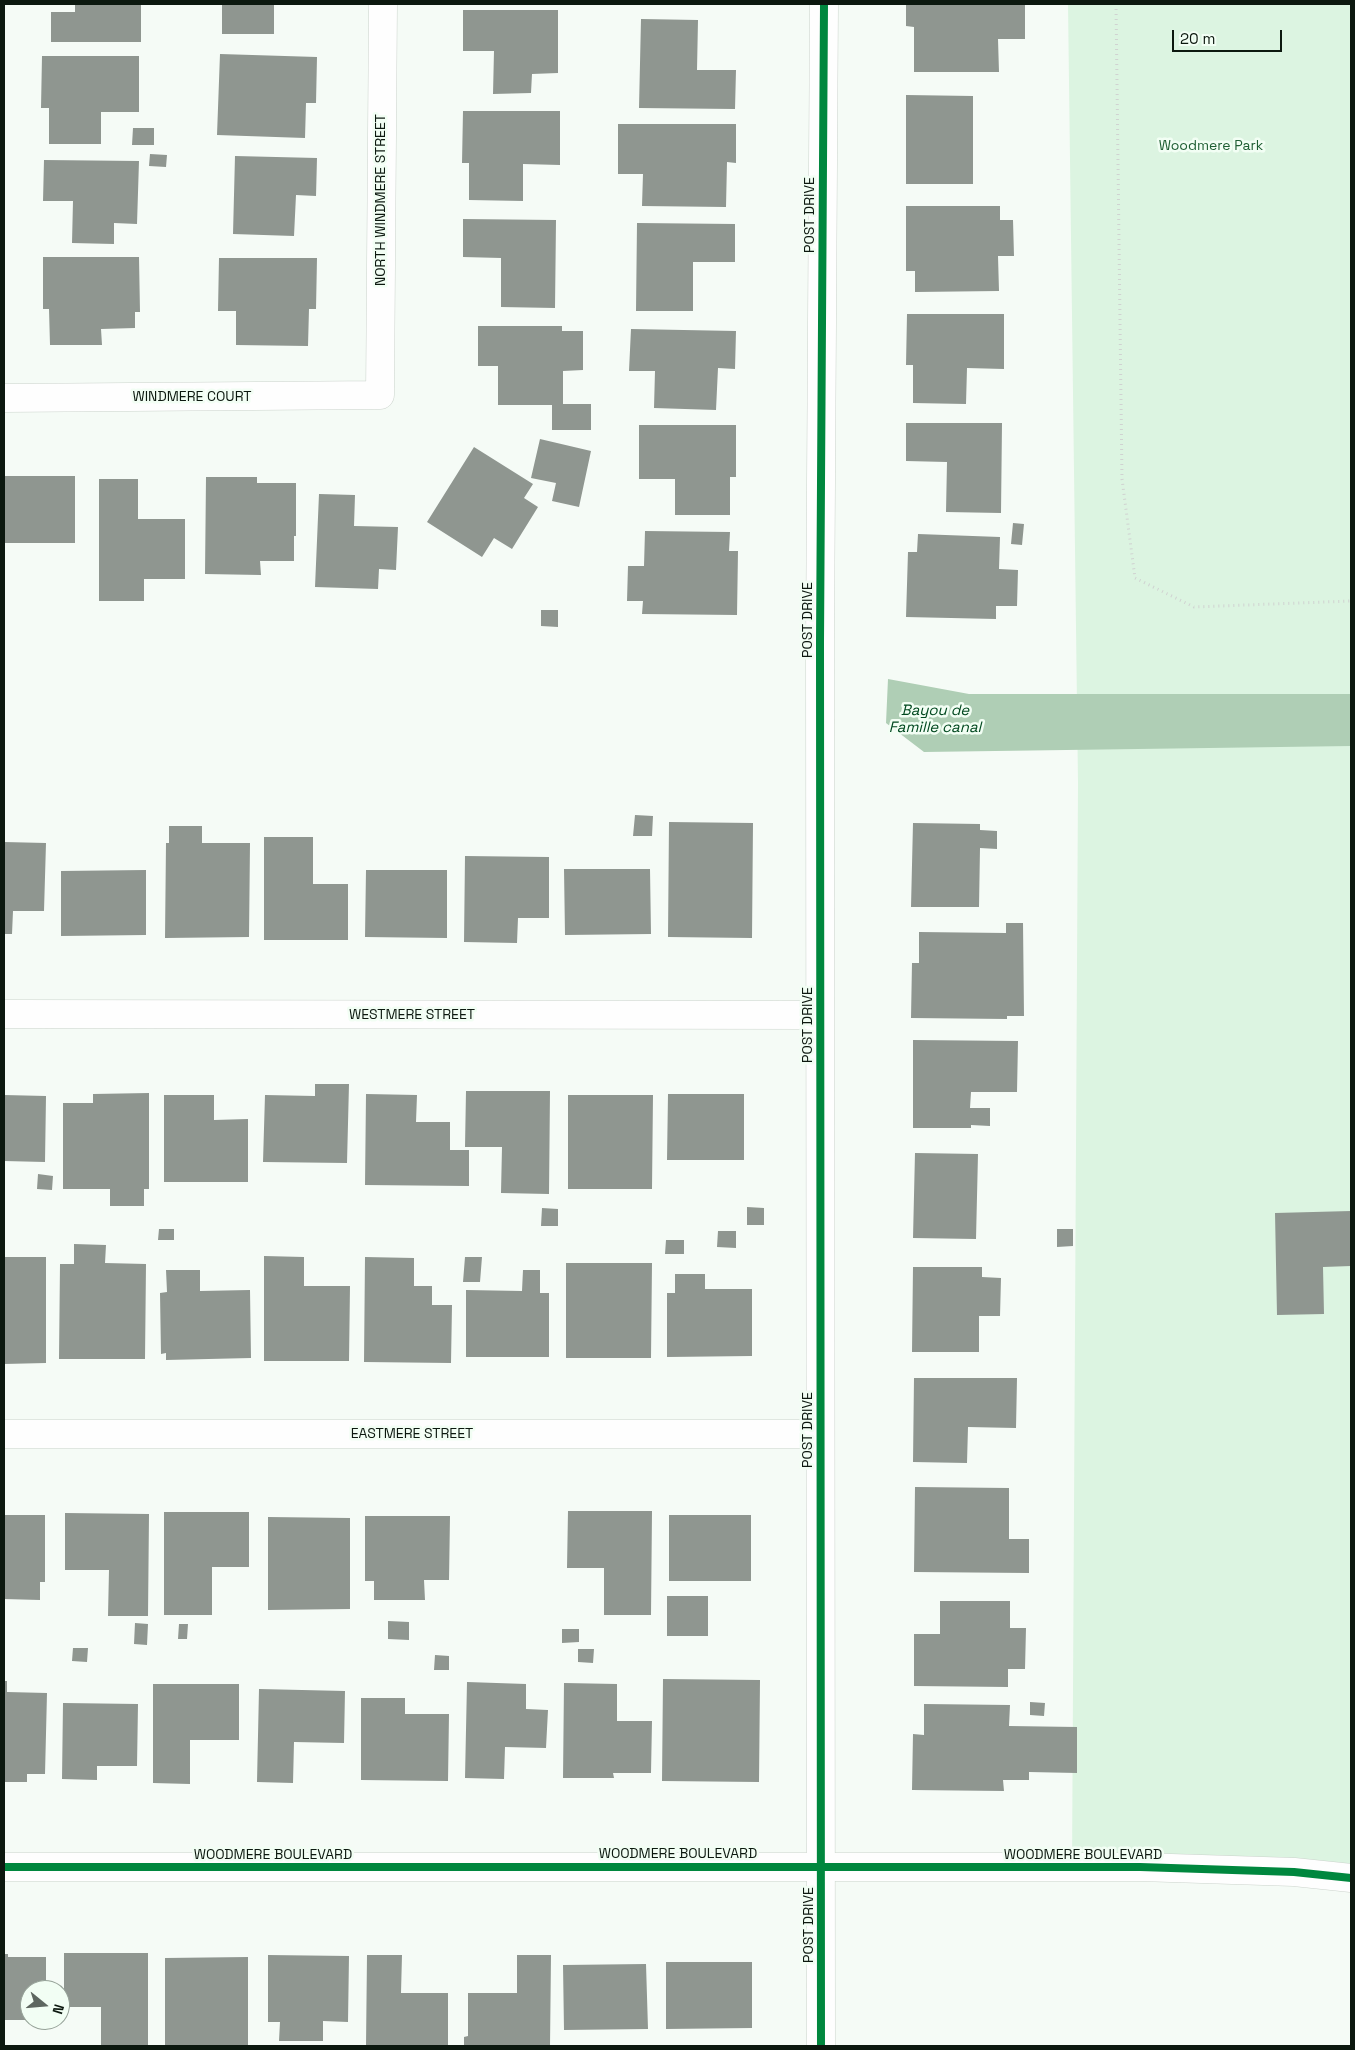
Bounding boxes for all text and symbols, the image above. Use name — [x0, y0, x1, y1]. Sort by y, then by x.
scale bar — [1175, 20, 1285, 52]
text: 20 m — [1180, 29, 1215, 48]
street label: NORTH WINDMERE STREET — [373, 114, 389, 286]
park label: Woodmere Park — [1159, 138, 1263, 154]
street label: POST DRIVE — [802, 177, 818, 253]
street label: WINDMERE COURT — [132, 389, 252, 405]
street label: POST DRIVE — [800, 582, 816, 658]
water label: Bayou de Famille canal — [889, 702, 981, 737]
street label: POST DRIVE — [800, 987, 816, 1063]
street label: WESTMERE STREET — [349, 1007, 475, 1023]
street label: POST DRIVE — [800, 1392, 816, 1468]
street label: EASTMERE STREET — [351, 1426, 473, 1442]
street label: WOODMERE BOULEVARD — [599, 1846, 757, 1862]
street label: WOODMERE BOULEVARD — [194, 1847, 352, 1863]
street label: WOODMERE BOULEVARD — [1004, 1847, 1162, 1863]
street label: POST DRIVE — [801, 1887, 817, 1963]
north arrow — [20, 1980, 70, 2030]
text: N — [48, 2002, 68, 2016]

